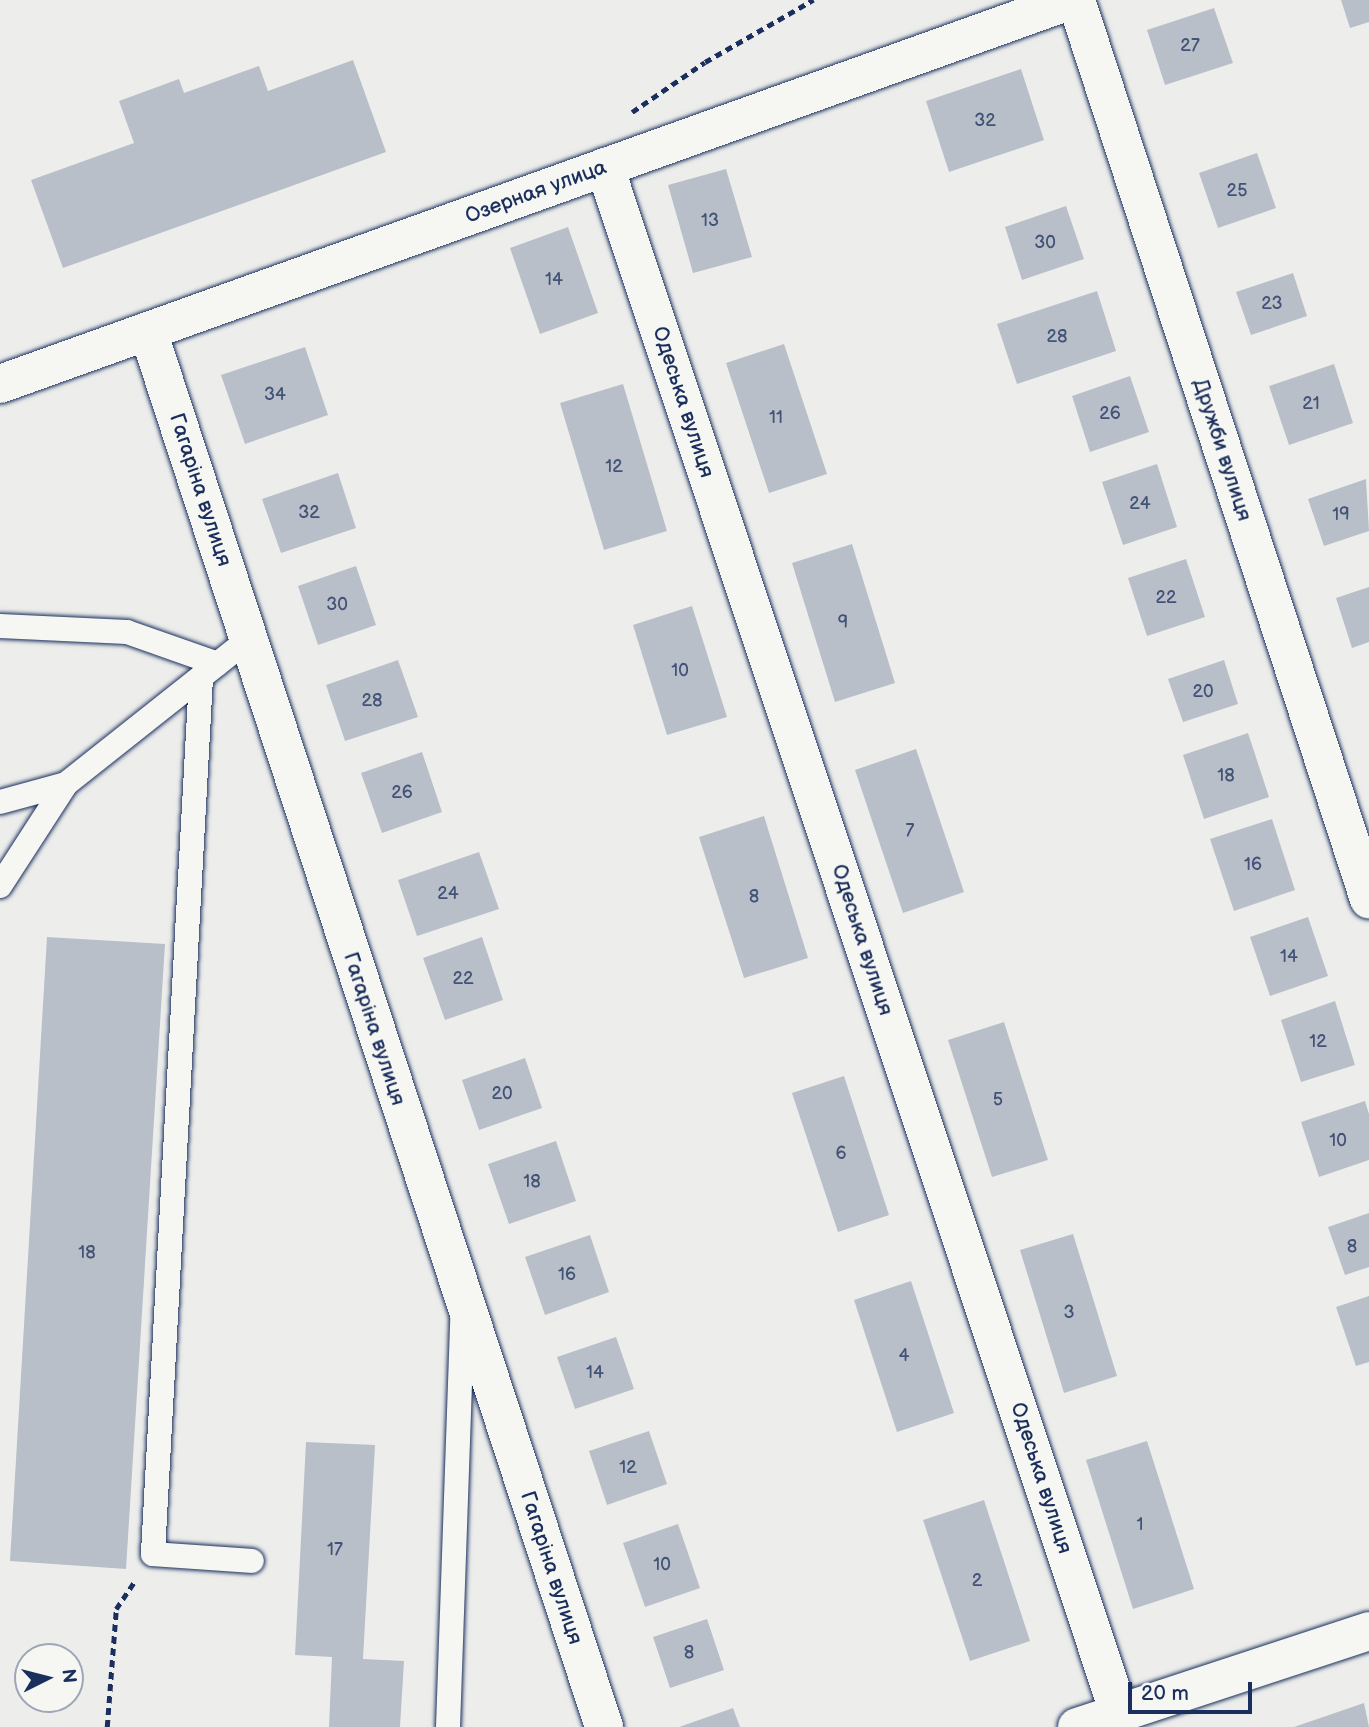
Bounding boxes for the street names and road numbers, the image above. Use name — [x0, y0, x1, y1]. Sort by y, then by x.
street label: Озерная улица — [462, 155, 610, 229]
street label: Одеська вулиця — [647, 323, 719, 481]
street label: Дружби вулиця — [1187, 376, 1257, 524]
street label: Гагаріна вулиця — [163, 410, 237, 570]
street label: Одеська вулиця — [826, 861, 898, 1019]
street label: Гагаріна вулиця — [337, 949, 411, 1109]
street label: Одеська вулиця — [1005, 1399, 1077, 1557]
street label: Гагаріна вулиця — [514, 1488, 588, 1648]

